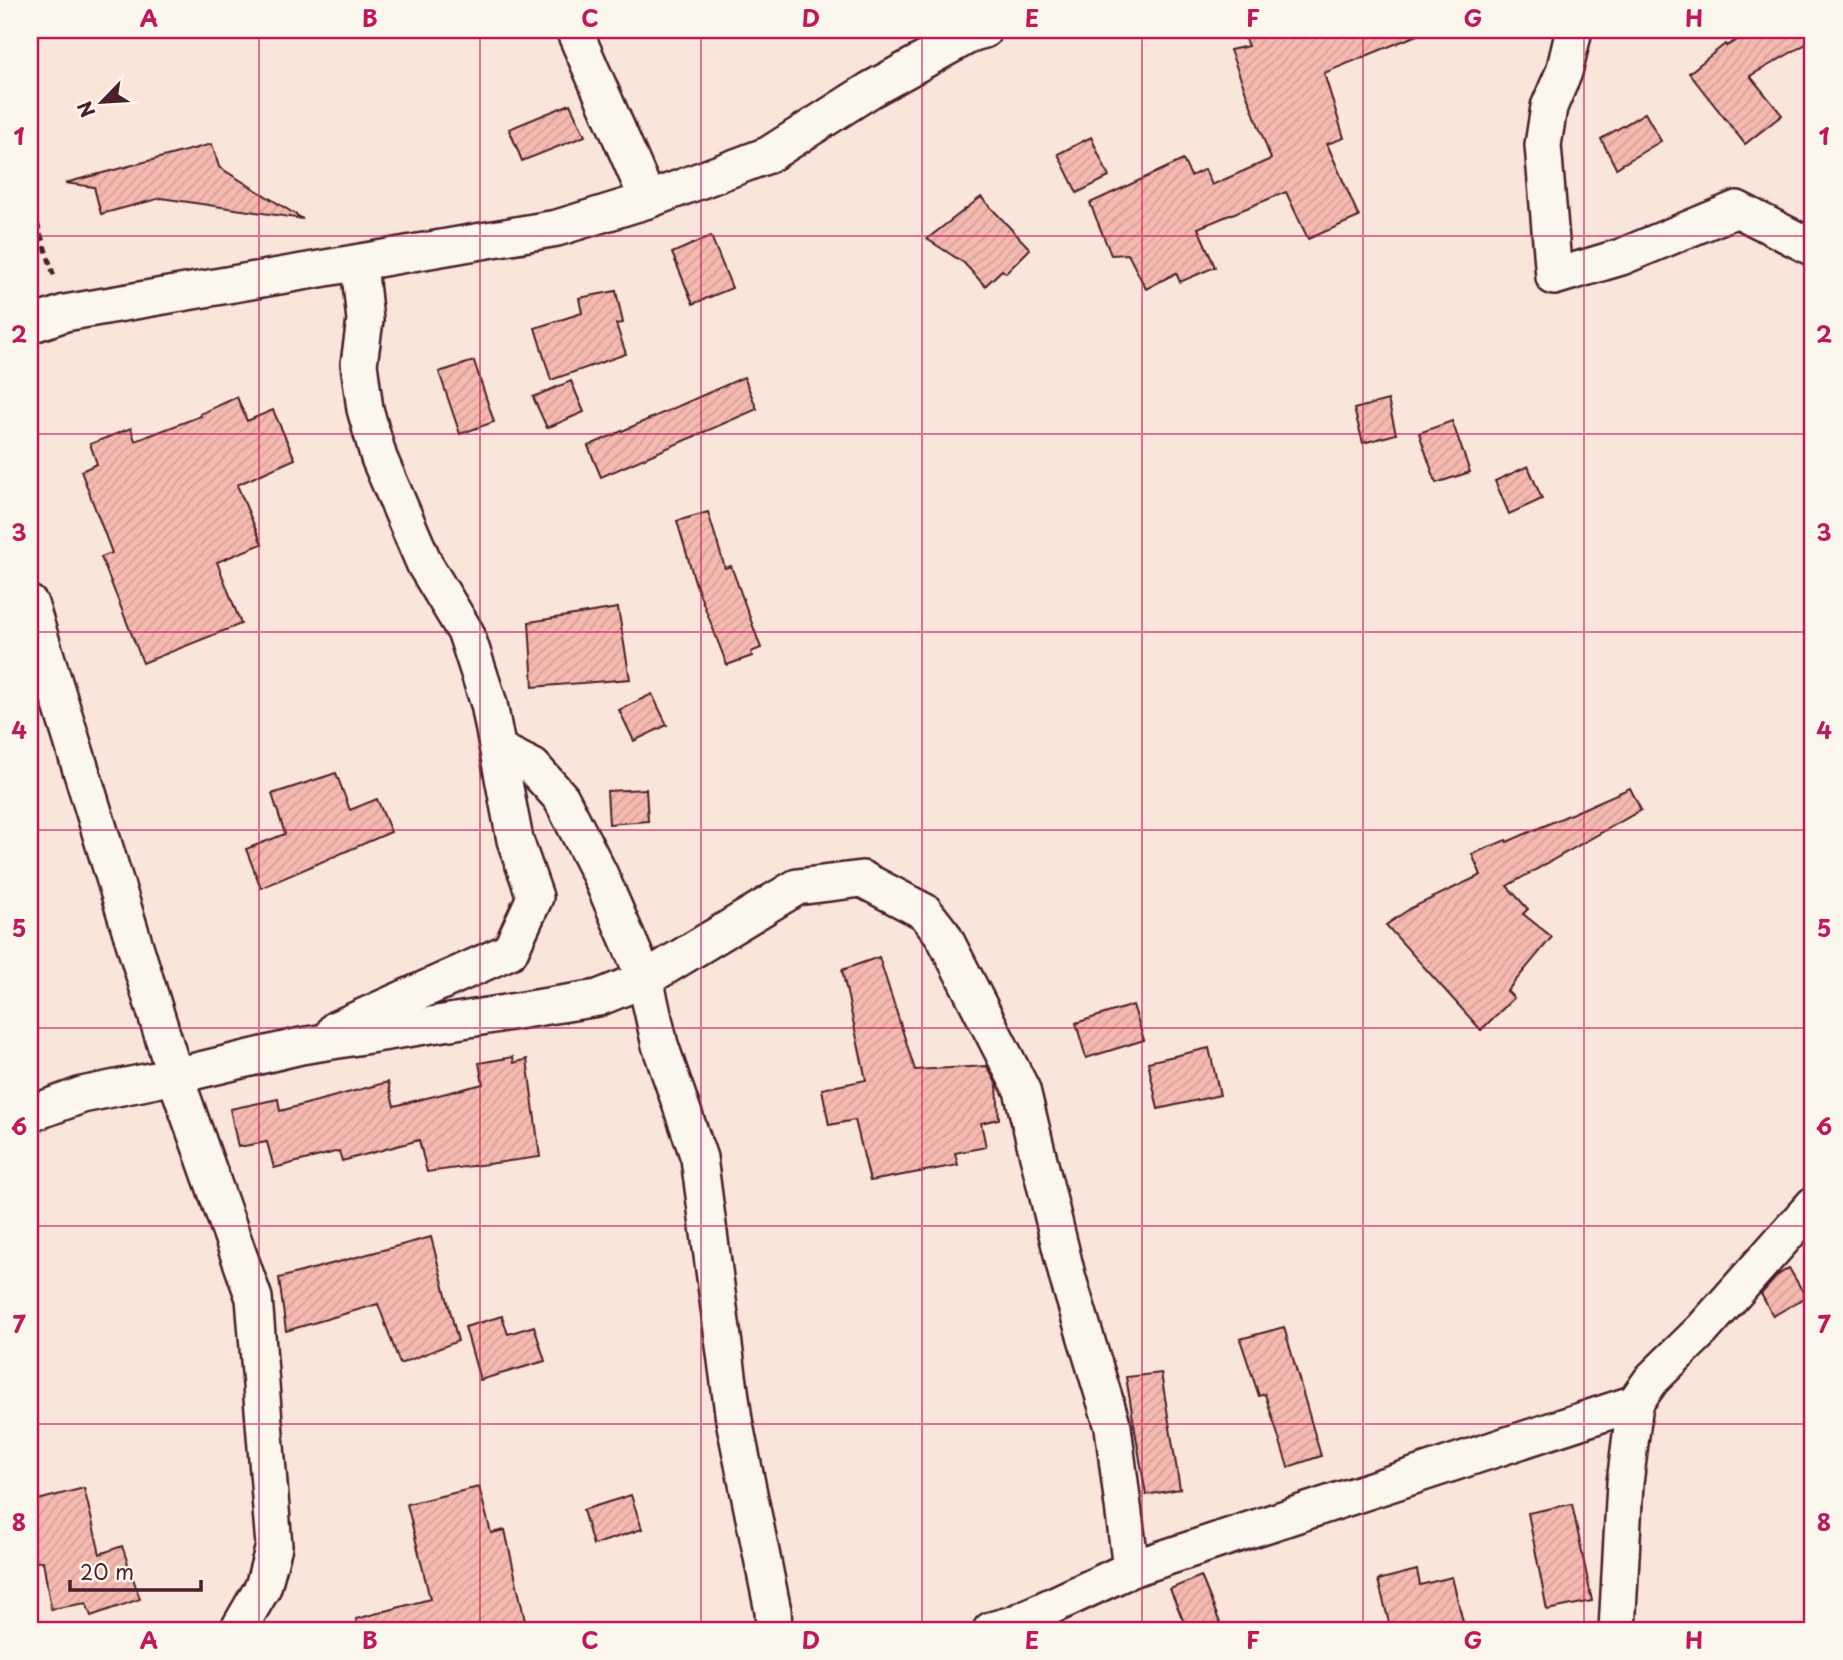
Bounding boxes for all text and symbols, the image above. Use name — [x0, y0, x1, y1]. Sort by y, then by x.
text: A — [140, 0, 158, 35]
text: B — [362, 0, 378, 35]
text: C — [581, 0, 599, 35]
text: D — [802, 0, 820, 35]
text: E — [1025, 0, 1039, 35]
text: F — [1246, 0, 1260, 35]
text: G — [1464, 0, 1482, 35]
text: H — [1685, 0, 1703, 35]
north arrow — [66, 66, 136, 136]
text: N — [70, 97, 102, 122]
text: 1 — [14, 118, 25, 153]
text: 1 — [1819, 118, 1830, 153]
text: 2 — [11, 316, 27, 351]
text: 2 — [1816, 316, 1832, 351]
text: 3 — [11, 514, 27, 549]
text: 3 — [1816, 514, 1832, 549]
text: 4 — [11, 712, 27, 747]
text: 4 — [1816, 712, 1832, 747]
text: 5 — [12, 910, 26, 945]
text: 5 — [1817, 910, 1831, 945]
text: 6 — [11, 1108, 27, 1143]
text: 6 — [1816, 1108, 1832, 1143]
text: 7 — [12, 1306, 26, 1341]
text: 7 — [1817, 1306, 1831, 1341]
text: 8 — [12, 1504, 26, 1539]
text: 8 — [1817, 1504, 1831, 1539]
scale bar — [70, 1548, 201, 1592]
text: 20 m — [80, 1555, 134, 1587]
text: A — [140, 1622, 158, 1657]
text: B — [362, 1622, 378, 1657]
text: C — [581, 1622, 599, 1657]
text: D — [802, 1622, 820, 1657]
text: E — [1025, 1622, 1039, 1657]
text: F — [1246, 1622, 1260, 1657]
text: G — [1464, 1622, 1482, 1657]
text: H — [1685, 1622, 1703, 1657]

